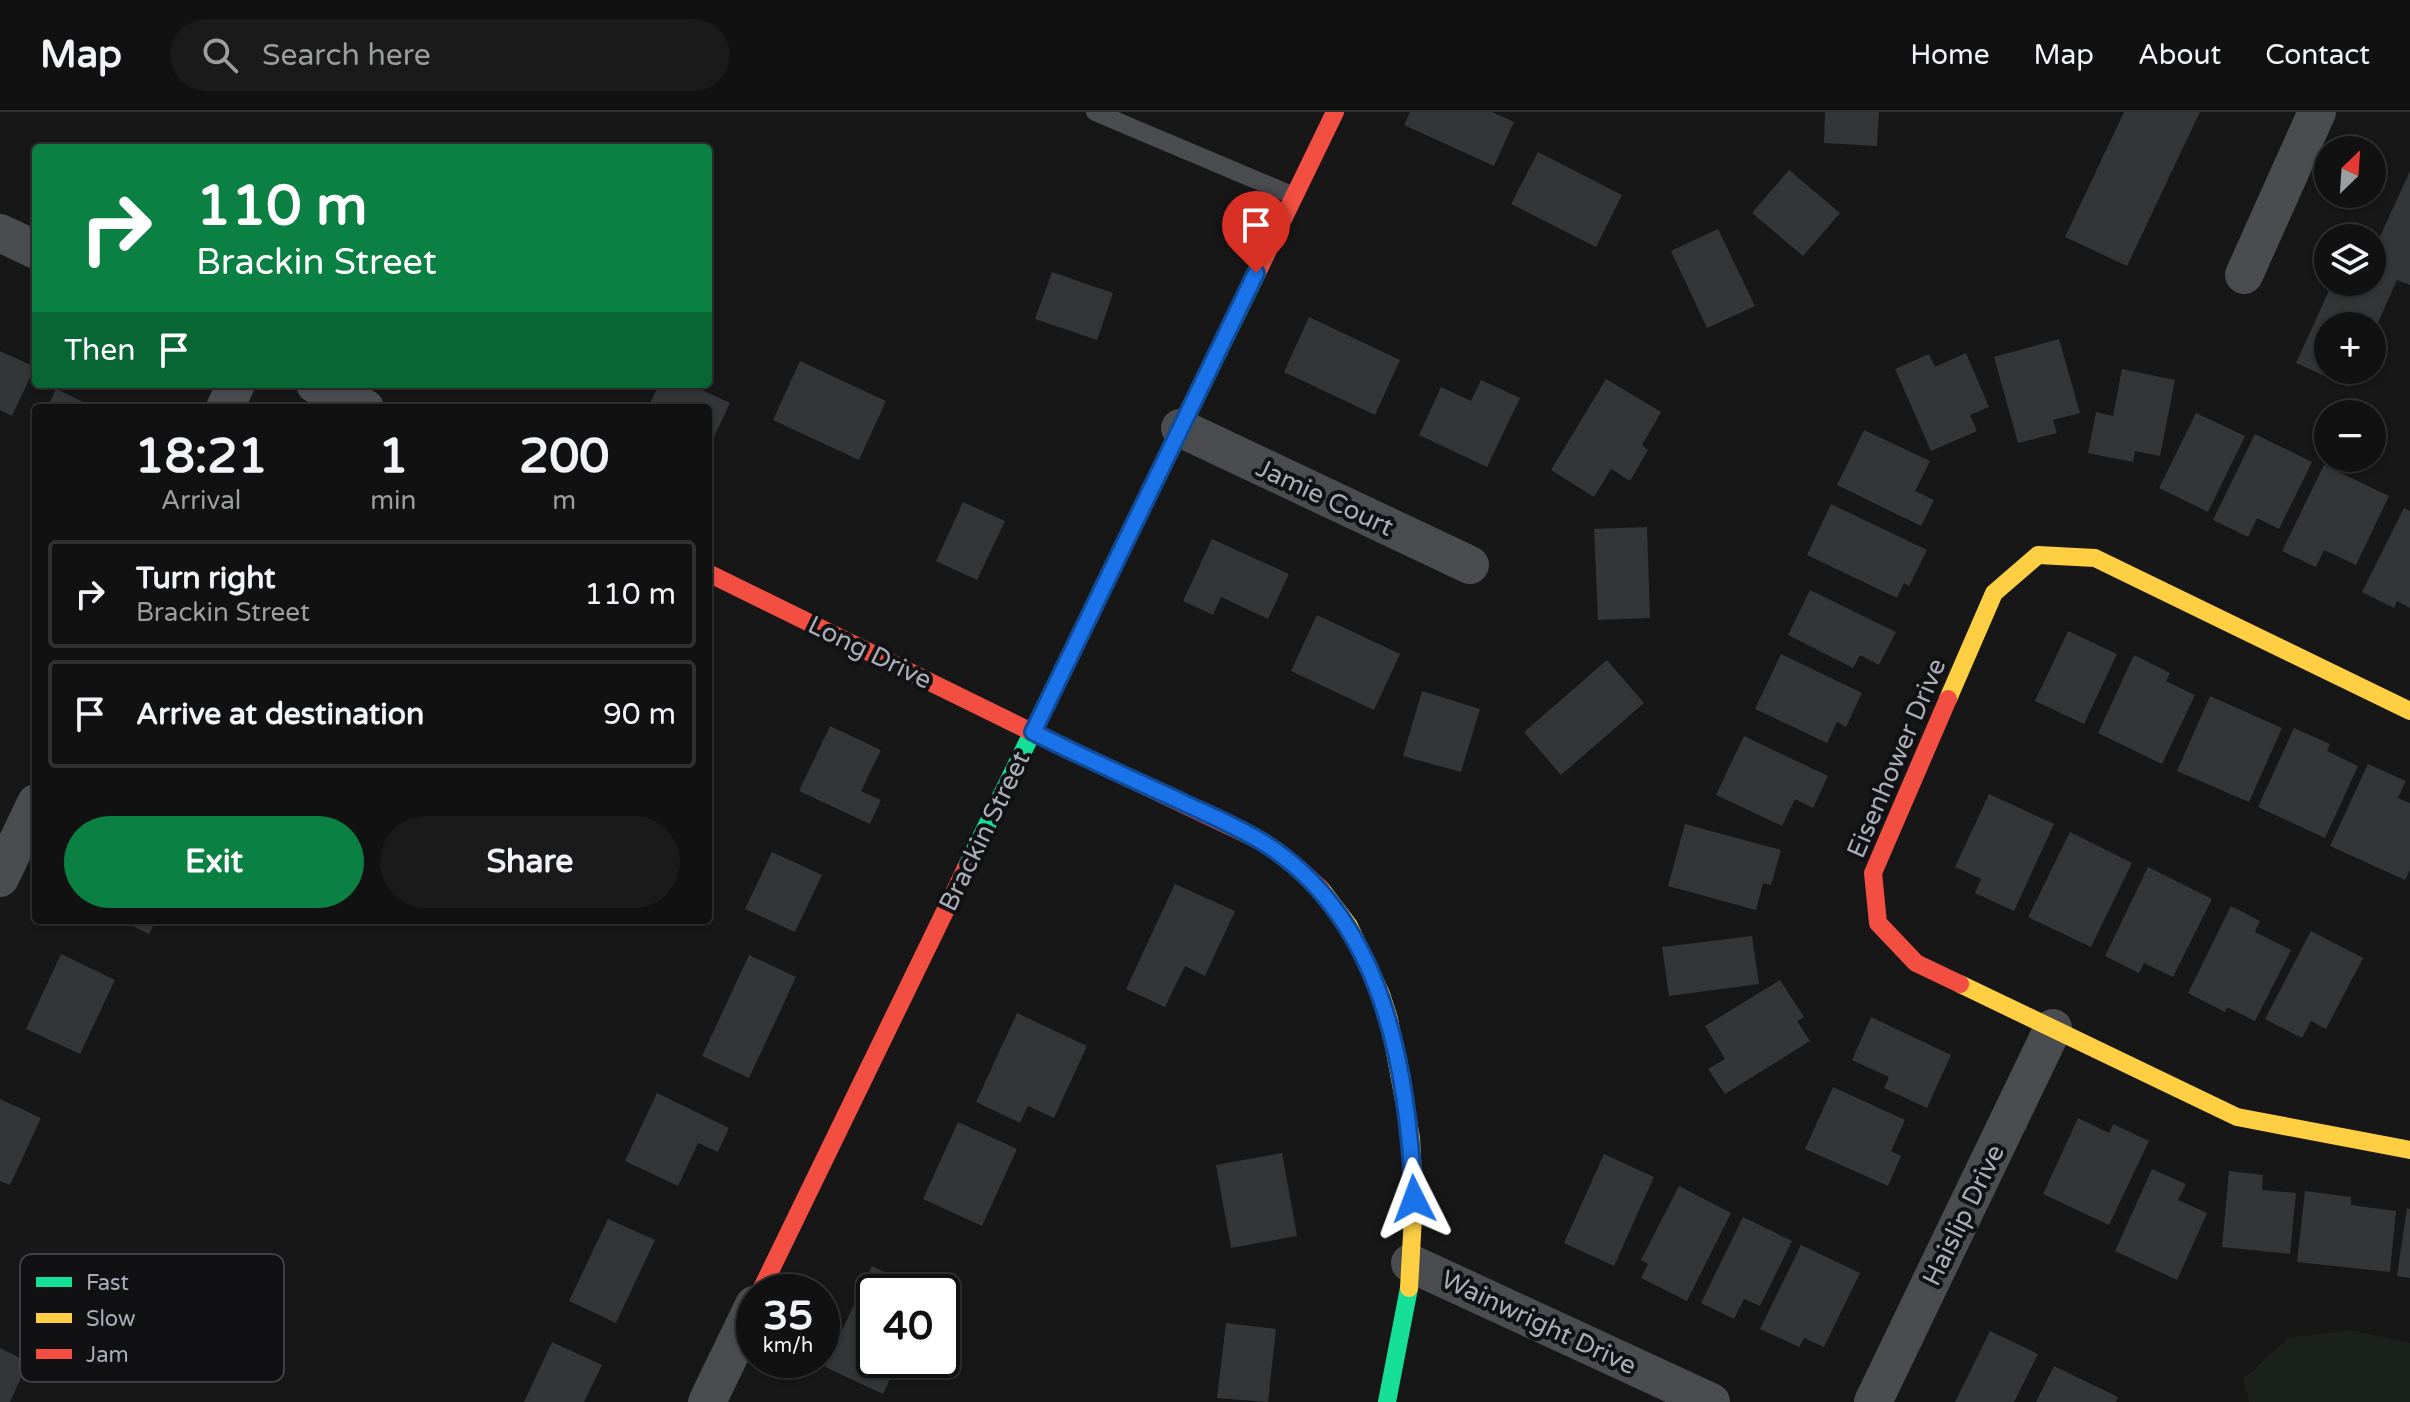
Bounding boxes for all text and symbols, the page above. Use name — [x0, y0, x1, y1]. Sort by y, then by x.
search box — [170, 19, 730, 91]
text: Map — [40, 32, 122, 78]
icon: search — [198, 33, 242, 77]
text: Search here — [262, 37, 431, 74]
text: Home — [1910, 38, 1990, 72]
text: Map — [2034, 38, 2094, 72]
text: About — [2138, 38, 2221, 72]
text: Contact — [2265, 38, 2370, 72]
north arrow — [2314, 136, 2386, 208]
map controls — [2314, 136, 2386, 472]
text: 110 m — [196, 173, 367, 240]
icon: right — [64, 176, 168, 280]
pin — [1222, 191, 1290, 273]
icon: arrive — [1234, 203, 1278, 247]
button: layers — [2314, 224, 2386, 296]
text: Brackin Street — [196, 241, 437, 284]
button: + — [2314, 312, 2386, 384]
icon: arrive — [152, 328, 196, 372]
text: Then — [64, 332, 136, 369]
button: − — [2314, 400, 2386, 472]
text: 18:21 — [135, 428, 268, 486]
text: 1 — [378, 428, 408, 486]
text: 200 — [519, 428, 609, 486]
street label: Jamie Court — [1251, 452, 1398, 543]
text: Arrival — [161, 485, 241, 516]
text: min — [370, 485, 416, 516]
text: m — [552, 485, 576, 516]
text: Turn right — [136, 560, 276, 597]
icon: right — [68, 572, 112, 616]
text: 110 m — [584, 576, 676, 613]
text: Brackin Street — [136, 597, 310, 628]
street label: Long Drive — [803, 609, 937, 696]
street label: Eisenhower Drive — [1840, 654, 1952, 862]
icon: arrive — [68, 692, 112, 736]
text: Arrive at destination — [136, 696, 424, 733]
text: 90 m — [603, 696, 676, 733]
street label: Brackin Street — [932, 746, 1037, 916]
button: Exit — [64, 816, 364, 908]
button: Share — [380, 816, 680, 908]
street label: Haislip Drive — [1916, 1140, 2011, 1291]
position arrow — [1372, 1157, 1456, 1241]
legend — [20, 1254, 284, 1382]
street label: Wainwright Drive — [1436, 1264, 1641, 1381]
text: Fast — [86, 1270, 129, 1296]
speed limit sign: 40 — [856, 1274, 960, 1378]
text: 35 — [763, 1292, 813, 1340]
text: Slow — [86, 1306, 136, 1332]
text: km/h — [763, 1334, 813, 1358]
text: Jam — [86, 1342, 129, 1368]

